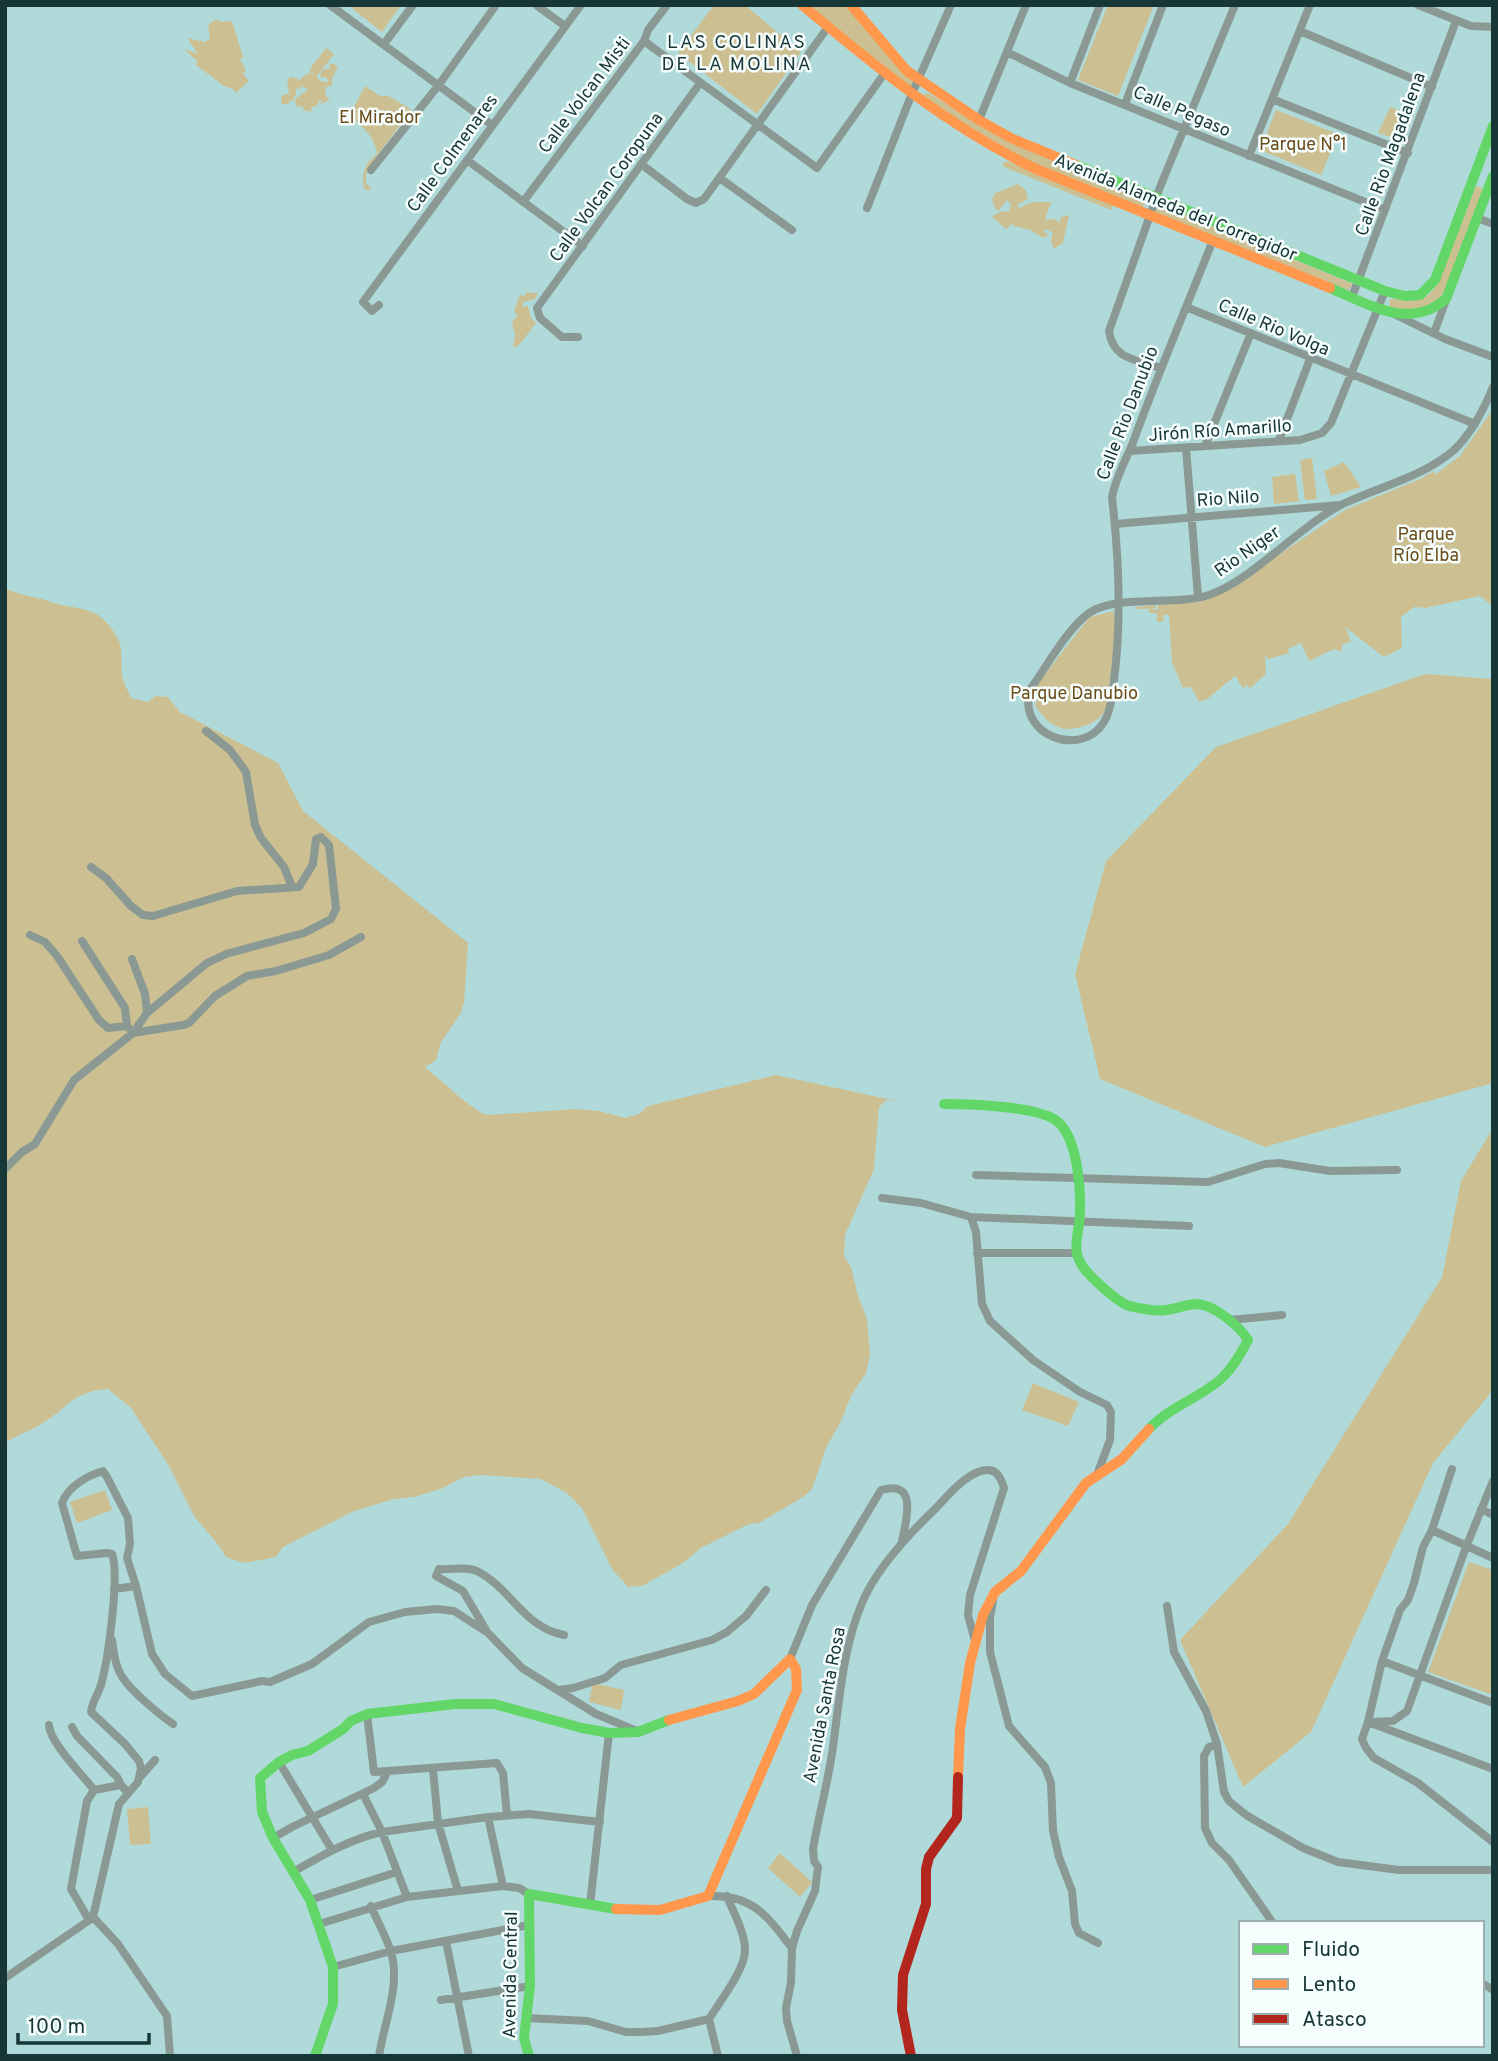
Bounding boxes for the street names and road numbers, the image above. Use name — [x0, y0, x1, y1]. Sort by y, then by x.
street label: Calle Volcan Misti — [534, 33, 636, 159]
street label: Calle Rio Magadalena — [1351, 69, 1432, 240]
street label: Calle Pegaso — [1129, 81, 1234, 143]
street label: Calle Colmenares — [403, 90, 504, 218]
street label: Calle Volcan Coropuna — [545, 108, 669, 267]
street label: Avenida Alameda del Corregidor — [1051, 149, 1300, 268]
street label: Calle Rio Volga — [1214, 295, 1333, 362]
street label: Calle Rio Danubio — [1092, 343, 1165, 484]
street label: Jirón Río Amarillo — [1148, 415, 1293, 448]
street label: Rio Nilo — [1196, 486, 1260, 513]
street label: Rio Niger — [1211, 521, 1285, 583]
street label: Avenida Santa Rosa — [799, 1625, 852, 1785]
street label: Avenida Central — [499, 1911, 524, 2039]

